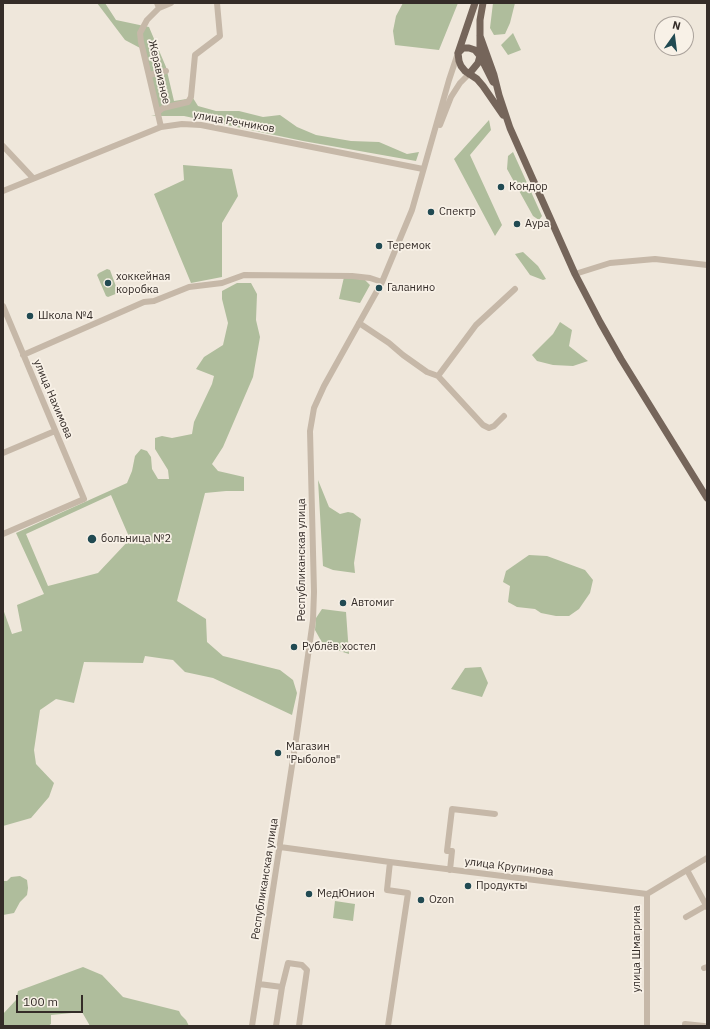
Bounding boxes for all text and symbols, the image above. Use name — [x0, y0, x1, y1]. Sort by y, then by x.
north arrow — [654, 16, 694, 56]
text: N — [671, 18, 682, 33]
street label: Жеравизное — [145, 39, 173, 105]
street label: улица Речников — [192, 108, 276, 136]
place label: Кондор — [509, 180, 548, 194]
marker: Кондор — [496, 182, 506, 192]
place label: Спектр — [439, 205, 476, 219]
marker: Спектр — [426, 207, 436, 217]
place label: Аура — [525, 217, 550, 231]
marker: Аура — [512, 219, 522, 229]
place label: Теремок — [387, 239, 431, 253]
marker: Теремок — [374, 241, 384, 251]
place label: хоккейная коробка — [116, 270, 170, 296]
marker: хоккейная коробка — [103, 278, 113, 288]
place label: Галанино — [387, 281, 435, 295]
marker: Галанино — [374, 283, 384, 293]
place label: Школа №4 — [38, 309, 93, 323]
marker: Школа №4 — [25, 311, 35, 321]
street label: улица Нахимова — [30, 357, 76, 441]
street label: Республиканская улица — [295, 498, 309, 622]
place label: больница №2 — [101, 532, 171, 546]
marker: больница №2 — [86, 533, 98, 545]
place label: Автомиг — [351, 596, 394, 610]
marker: Автомиг — [338, 598, 348, 608]
place label: Рублёв хостел — [302, 640, 376, 654]
marker: Рублёв хостел — [289, 642, 299, 652]
place label: Магазин "Рыболов" — [286, 740, 340, 766]
marker: Магазин "Рыболов" — [273, 748, 283, 758]
street label: Республиканская улица — [249, 817, 281, 941]
street label: улица Крупинова — [464, 855, 554, 879]
place label: Продукты — [476, 879, 527, 893]
marker: Продукты — [463, 881, 473, 891]
place label: МедЮнион — [317, 887, 375, 901]
marker: МедЮнион — [304, 889, 314, 899]
place label: Ozon — [429, 893, 454, 907]
marker: Ozon — [416, 895, 426, 905]
street label: улица Шмагрина — [630, 905, 644, 993]
scale bar — [18, 987, 85, 1013]
text: 100 m — [23, 994, 58, 1009]

